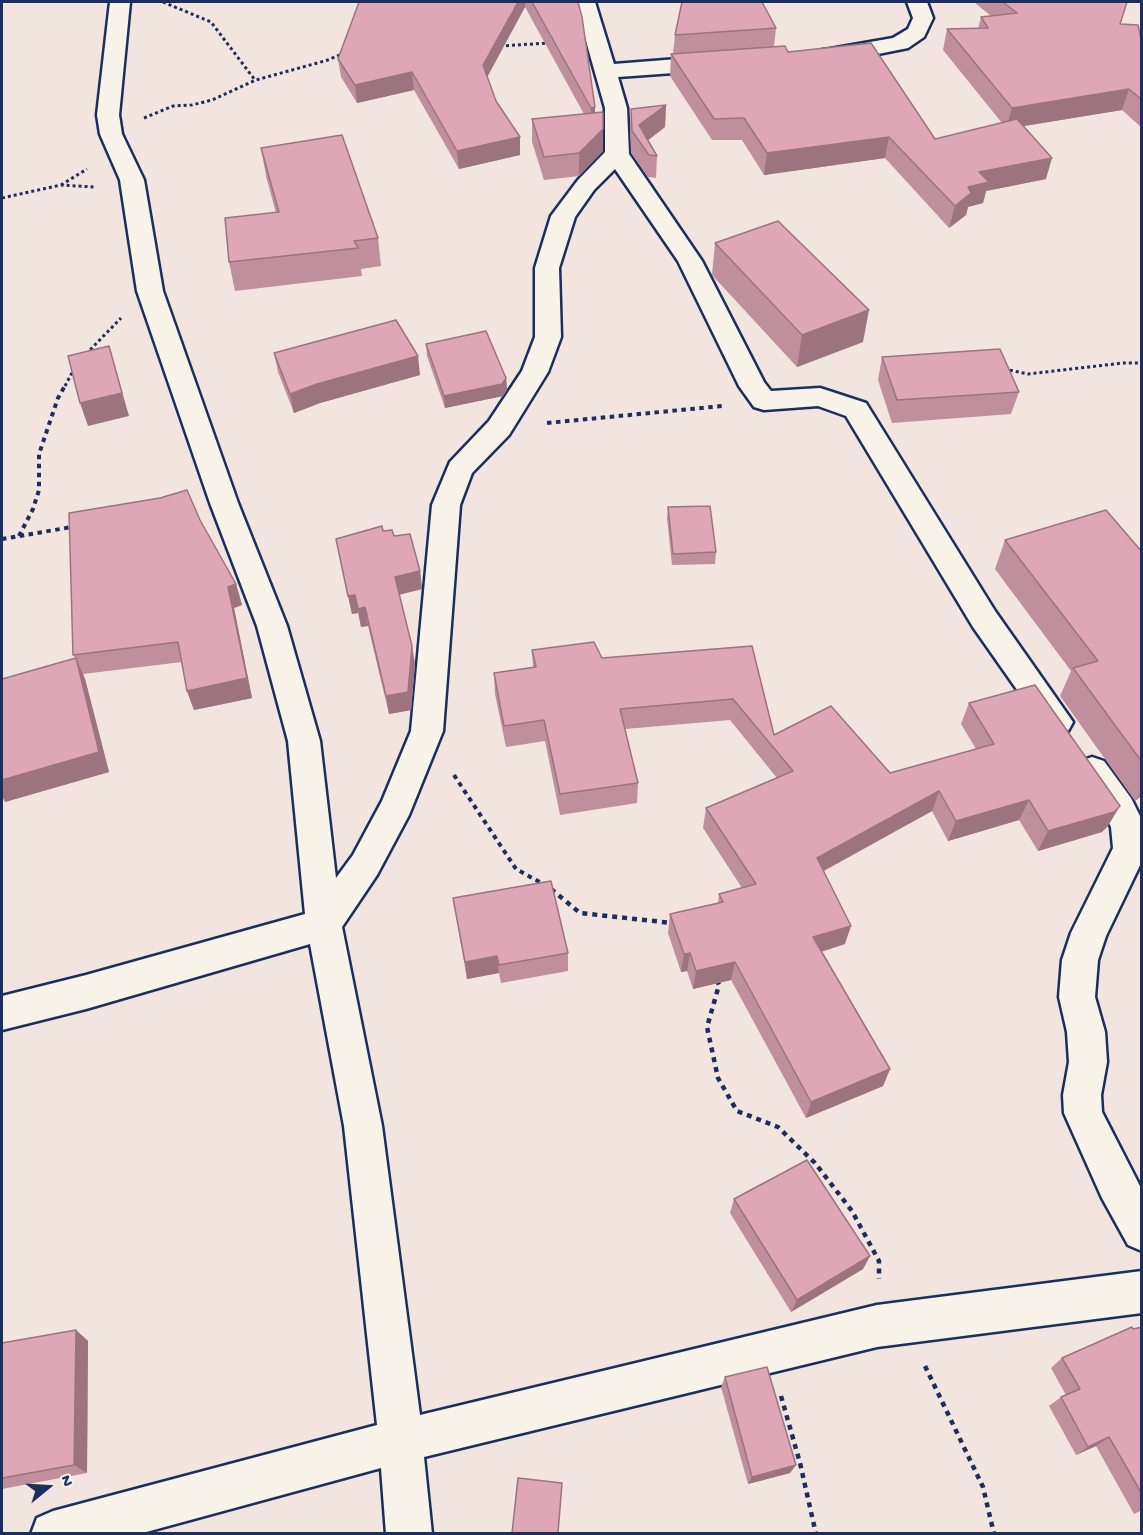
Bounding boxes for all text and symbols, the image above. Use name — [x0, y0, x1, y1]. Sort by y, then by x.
north arrow — [18, 1457, 78, 1517]
text: N — [55, 1473, 76, 1489]

